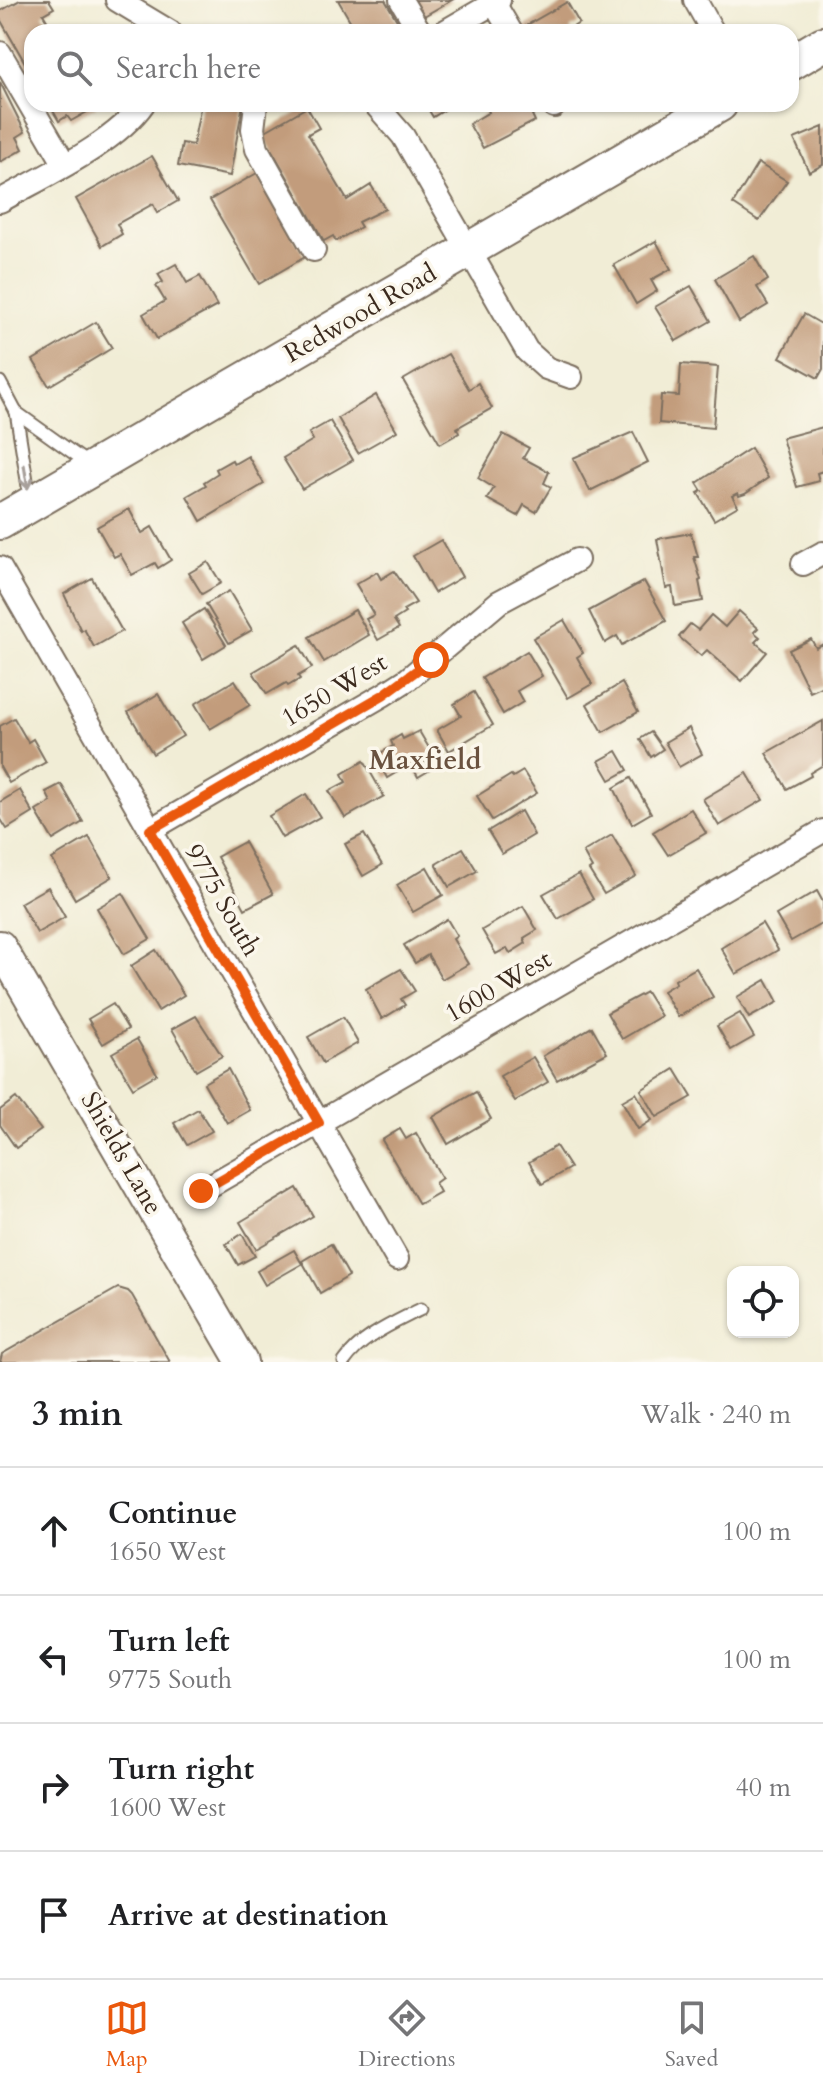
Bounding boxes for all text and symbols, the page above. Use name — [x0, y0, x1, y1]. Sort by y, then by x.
search box — [24, 24, 799, 112]
icon: search — [52, 46, 96, 90]
text: Search here — [116, 48, 261, 89]
street label: Redwood Road — [277, 255, 443, 371]
one-way arrow — [20, 464, 35, 490]
route start — [413, 642, 449, 678]
street label: 1650 West — [275, 645, 393, 735]
district label: Maxfield — [369, 741, 481, 779]
street label: 9775 South — [177, 838, 269, 962]
street label: 1600 West — [438, 941, 558, 1031]
street label: Shields Lane — [73, 1085, 171, 1221]
route end — [183, 1173, 219, 1209]
map controls — [727, 1266, 799, 1338]
button: locate — [727, 1266, 799, 1338]
text: 3 min — [32, 1391, 123, 1437]
text: Walk · 240 m — [641, 1397, 791, 1432]
text: Continue — [108, 1493, 237, 1534]
icon: ahead — [32, 1509, 76, 1553]
text: 100 m — [722, 1514, 791, 1549]
text: 1650 West — [108, 1534, 226, 1569]
text: Turn left — [108, 1621, 230, 1662]
icon: left — [32, 1637, 76, 1681]
text: 100 m — [722, 1642, 791, 1677]
text: 9775 South — [108, 1662, 232, 1697]
text: Turn right — [108, 1749, 254, 1790]
icon: right — [32, 1765, 76, 1809]
text: 40 m — [735, 1770, 791, 1805]
text: 1600 West — [108, 1790, 226, 1825]
icon: arrive — [32, 1893, 76, 1937]
text: Arrive at destination — [108, 1895, 388, 1936]
tab: Map — [105, 1996, 149, 2074]
tab: Directions — [358, 1996, 455, 2074]
tab: Saved — [665, 1996, 718, 2074]

